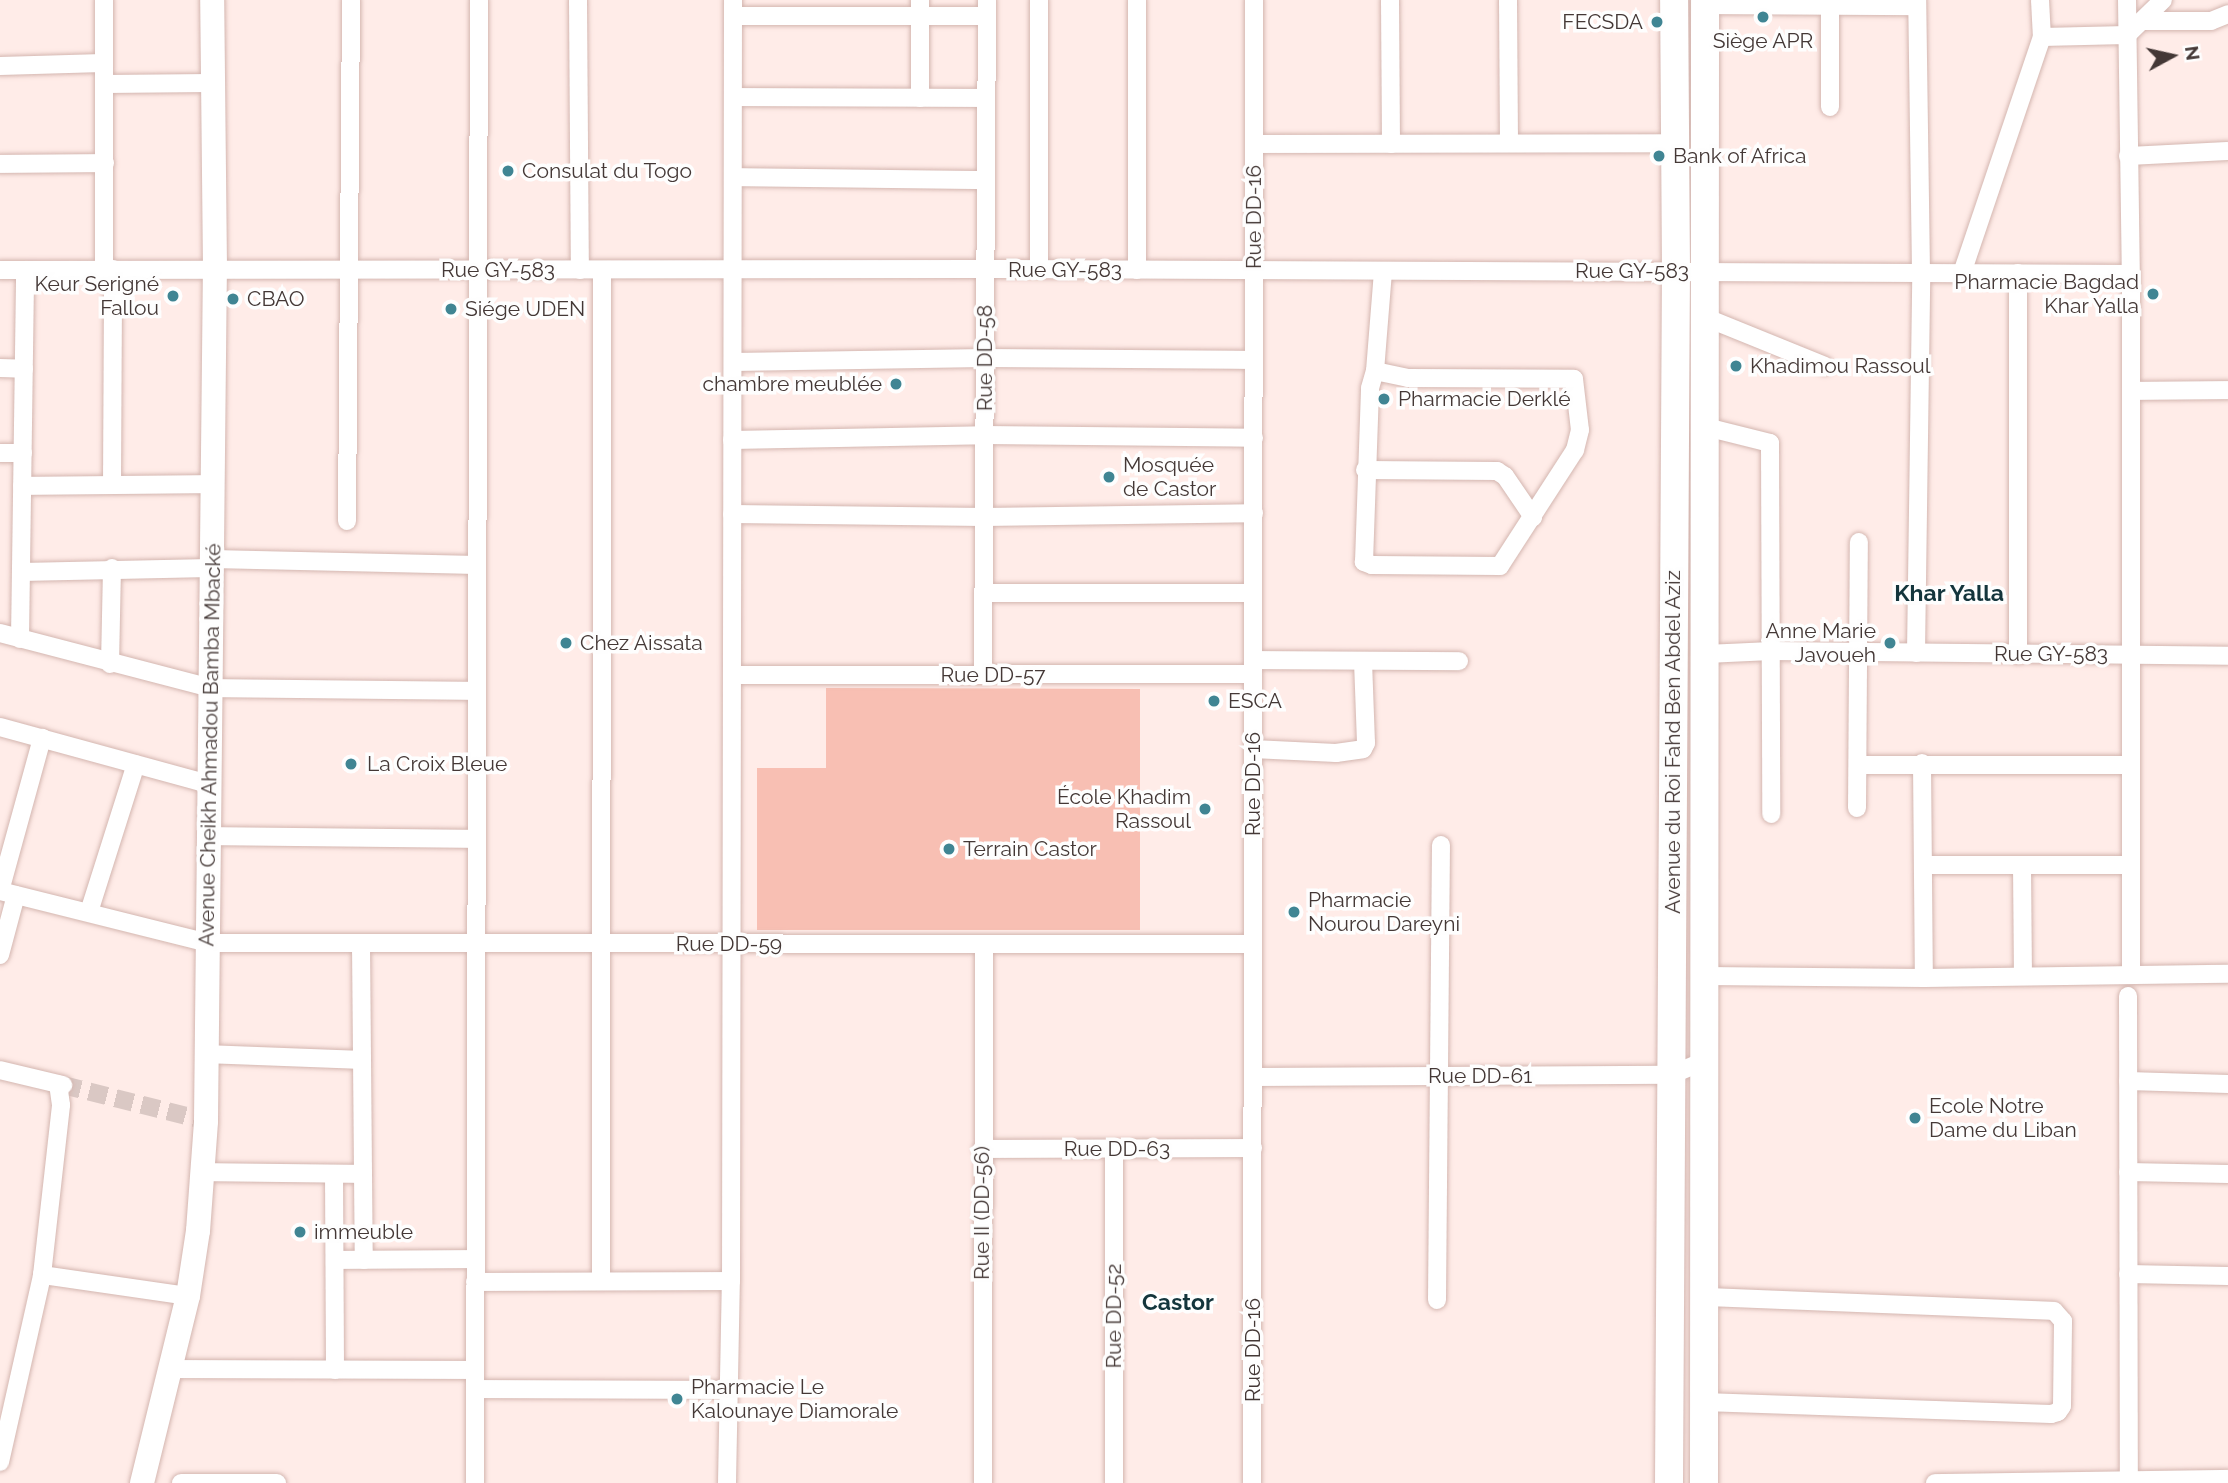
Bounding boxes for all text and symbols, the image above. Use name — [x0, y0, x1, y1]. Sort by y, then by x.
place label: FECSDA — [1562, 9, 1643, 35]
marker: Siège APR — [1755, 9, 1771, 25]
marker: FECSDA — [1649, 14, 1665, 30]
north arrow — [2137, 21, 2207, 91]
place label: Siège APR — [1712, 28, 1814, 54]
text: N — [2181, 44, 2205, 62]
place label: Bank of Africa — [1673, 143, 1807, 169]
marker: Bank of Africa — [1651, 148, 1667, 164]
place label: Consulat du Togo — [522, 158, 693, 184]
marker: Consulat du Togo — [500, 163, 516, 179]
street label: Rue DD-16 — [1241, 165, 1267, 269]
street label: Rue GY-583 — [441, 257, 555, 283]
street label: Rue GY-583 — [1008, 257, 1122, 283]
street label: Rue GY-583 — [1575, 258, 1689, 284]
place label: Pharmacie Bagdad Khar Yalla — [1954, 269, 2139, 319]
place label: Keur Serigné Fallou — [34, 271, 159, 321]
place label: CBAO — [247, 286, 304, 312]
marker: Pharmacie Bagdad Khar Yalla — [2145, 286, 2161, 302]
marker: Keur Serigné Fallou — [165, 288, 181, 304]
marker: CBAO — [225, 291, 241, 307]
place label: Siége UDEN — [465, 296, 585, 322]
marker: Siége UDEN — [443, 301, 459, 317]
street label: Rue DD-58 — [972, 305, 998, 411]
place label: Khadimou Rassoul — [1750, 353, 1930, 379]
marker: Khadimou Rassoul — [1728, 358, 1744, 374]
place label: chambre meublée — [702, 371, 882, 397]
marker: chambre meublée — [888, 376, 904, 392]
place label: Pharmacie Derklé — [1398, 386, 1571, 412]
marker: Pharmacie Derklé — [1376, 391, 1392, 407]
place label: Mosquée de Castor — [1123, 452, 1216, 502]
marker: Mosquée de Castor — [1101, 469, 1117, 485]
street label: Avenue Cheikh Ahmadou Bamba Mbacké — [194, 543, 226, 947]
street label: Avenue du Roi Fahd Ben Abdel Aziz — [1660, 569, 1686, 915]
district label: Khar Yalla — [1893, 579, 2005, 607]
place label: Anne Marie Javoueh — [1766, 618, 1876, 668]
place label: Chez Aissata — [580, 630, 703, 656]
marker: Chez Aissata — [558, 635, 574, 651]
marker: Anne Marie Javoueh — [1882, 635, 1898, 651]
street label: Rue GY-583 — [1994, 641, 2108, 667]
street label: Rue DD-57 — [940, 662, 1046, 688]
place label: ESCA — [1228, 688, 1282, 714]
marker: ESCA — [1206, 693, 1222, 709]
street label: Rue DD-16 — [1240, 732, 1266, 836]
place label: La Croix Bleue — [367, 751, 507, 777]
marker: La Croix Bleue — [341, 754, 361, 774]
place label: École Khadim Rassoul — [1057, 784, 1191, 834]
marker: École Khadim Rassoul — [1197, 801, 1213, 817]
place label: Terrain Castor — [963, 836, 1097, 862]
marker: Terrain Castor — [941, 841, 957, 857]
place label: Pharmacie Nourou Dareyni — [1308, 887, 1460, 937]
marker: Pharmacie Nourou Dareyni — [1286, 904, 1302, 920]
street label: Rue DD-59 — [676, 931, 782, 957]
street label: Rue DD-61 — [1428, 1063, 1532, 1089]
place label: Ecole Notre Dame du Liban — [1929, 1093, 2077, 1143]
marker: Ecole Notre Dame du Liban — [1907, 1110, 1923, 1126]
street label: Rue DD-63 — [1064, 1136, 1170, 1162]
street label: Rue II (DD-56) — [969, 1146, 995, 1280]
place label: immeuble — [314, 1219, 413, 1245]
marker: immeuble — [292, 1224, 308, 1240]
street label: Rue DD-52 — [1101, 1264, 1127, 1368]
district label: Castor — [1142, 1288, 1214, 1316]
street label: Rue DD-16 — [1240, 1298, 1266, 1402]
place label: Pharmacie Le Kalounaye Diamorale — [691, 1374, 898, 1424]
marker: Pharmacie Le Kalounaye Diamorale — [669, 1391, 685, 1407]

